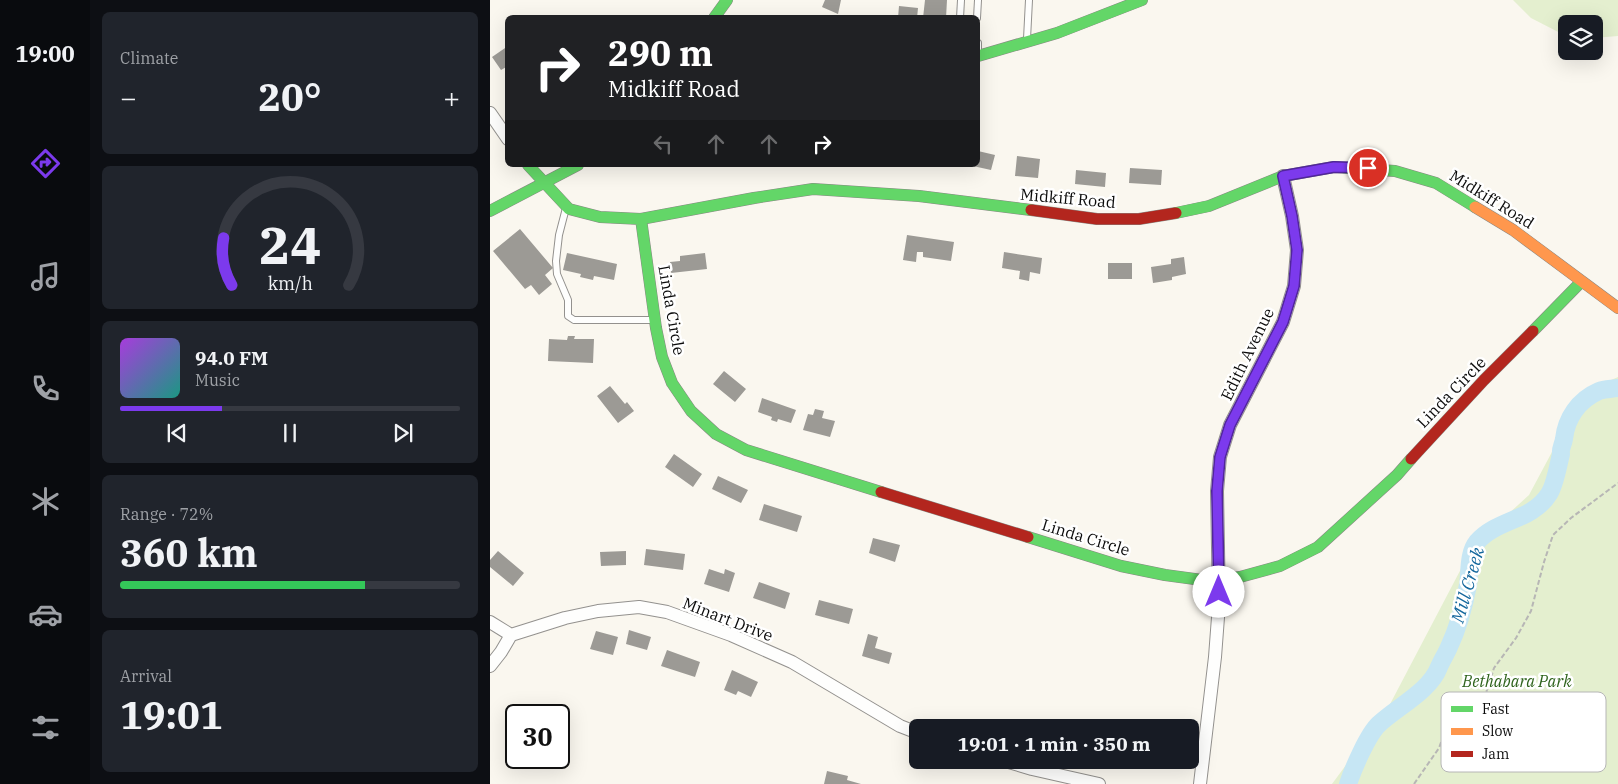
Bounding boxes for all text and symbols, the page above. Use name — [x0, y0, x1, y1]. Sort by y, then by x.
map controls — [1558, 15, 1603, 60]
button: layers — [1558, 15, 1603, 60]
text: 290 m — [608, 30, 713, 76]
icon: right — [525, 35, 590, 100]
text: 19:00 — [15, 39, 75, 68]
text: Climate — [120, 48, 178, 68]
text: 20° — [258, 72, 322, 121]
text: Midkiff Road — [608, 74, 740, 103]
text: − — [120, 79, 137, 116]
text: + — [443, 79, 460, 116]
icon: left — [649, 130, 677, 158]
icon: ahead — [702, 130, 730, 158]
icon: ahead — [755, 130, 783, 158]
icon: right — [808, 130, 836, 158]
icon: directions — [28, 146, 63, 181]
pin — [1347, 147, 1389, 189]
icon: arrive — [1354, 154, 1382, 182]
street label: Midkiff Road — [1446, 165, 1538, 233]
street label: Midkiff Road — [1019, 184, 1117, 212]
text: 24 — [259, 211, 321, 278]
icon: music — [28, 259, 63, 294]
street label: Linda Circle — [654, 263, 690, 357]
text: km/h — [267, 272, 313, 295]
street label: Edith Avenue — [1216, 304, 1278, 404]
text: 94.0 FM — [195, 346, 268, 370]
street label: Linda Circle — [1412, 352, 1490, 432]
text: Music — [195, 370, 240, 390]
icon: phone — [28, 371, 63, 406]
icon: previous — [163, 419, 191, 447]
icon: pause — [276, 419, 304, 447]
icon: next — [389, 419, 417, 447]
icon: climate — [28, 484, 63, 519]
text: Range · 72% — [120, 504, 213, 524]
street label: Linda Circle — [1040, 514, 1132, 560]
text: 360 km — [120, 528, 258, 577]
water label: Mill Creek — [1446, 544, 1489, 626]
position arrow — [1192, 565, 1244, 617]
street label: Minart Drive — [680, 593, 776, 645]
icon: car — [28, 597, 63, 632]
text: Arrival — [120, 666, 172, 686]
park label: Bethabara Park — [1461, 671, 1572, 691]
text: 19:01 — [120, 690, 223, 739]
legend — [1441, 692, 1606, 772]
text: Fast — [1482, 700, 1510, 718]
speed limit sign: 30 — [505, 704, 570, 769]
icon: filters — [28, 710, 63, 745]
text: Slow — [1482, 722, 1513, 740]
text: 19:01 · 1 min · 350 m — [958, 732, 1150, 756]
text: Jam — [1482, 745, 1509, 763]

